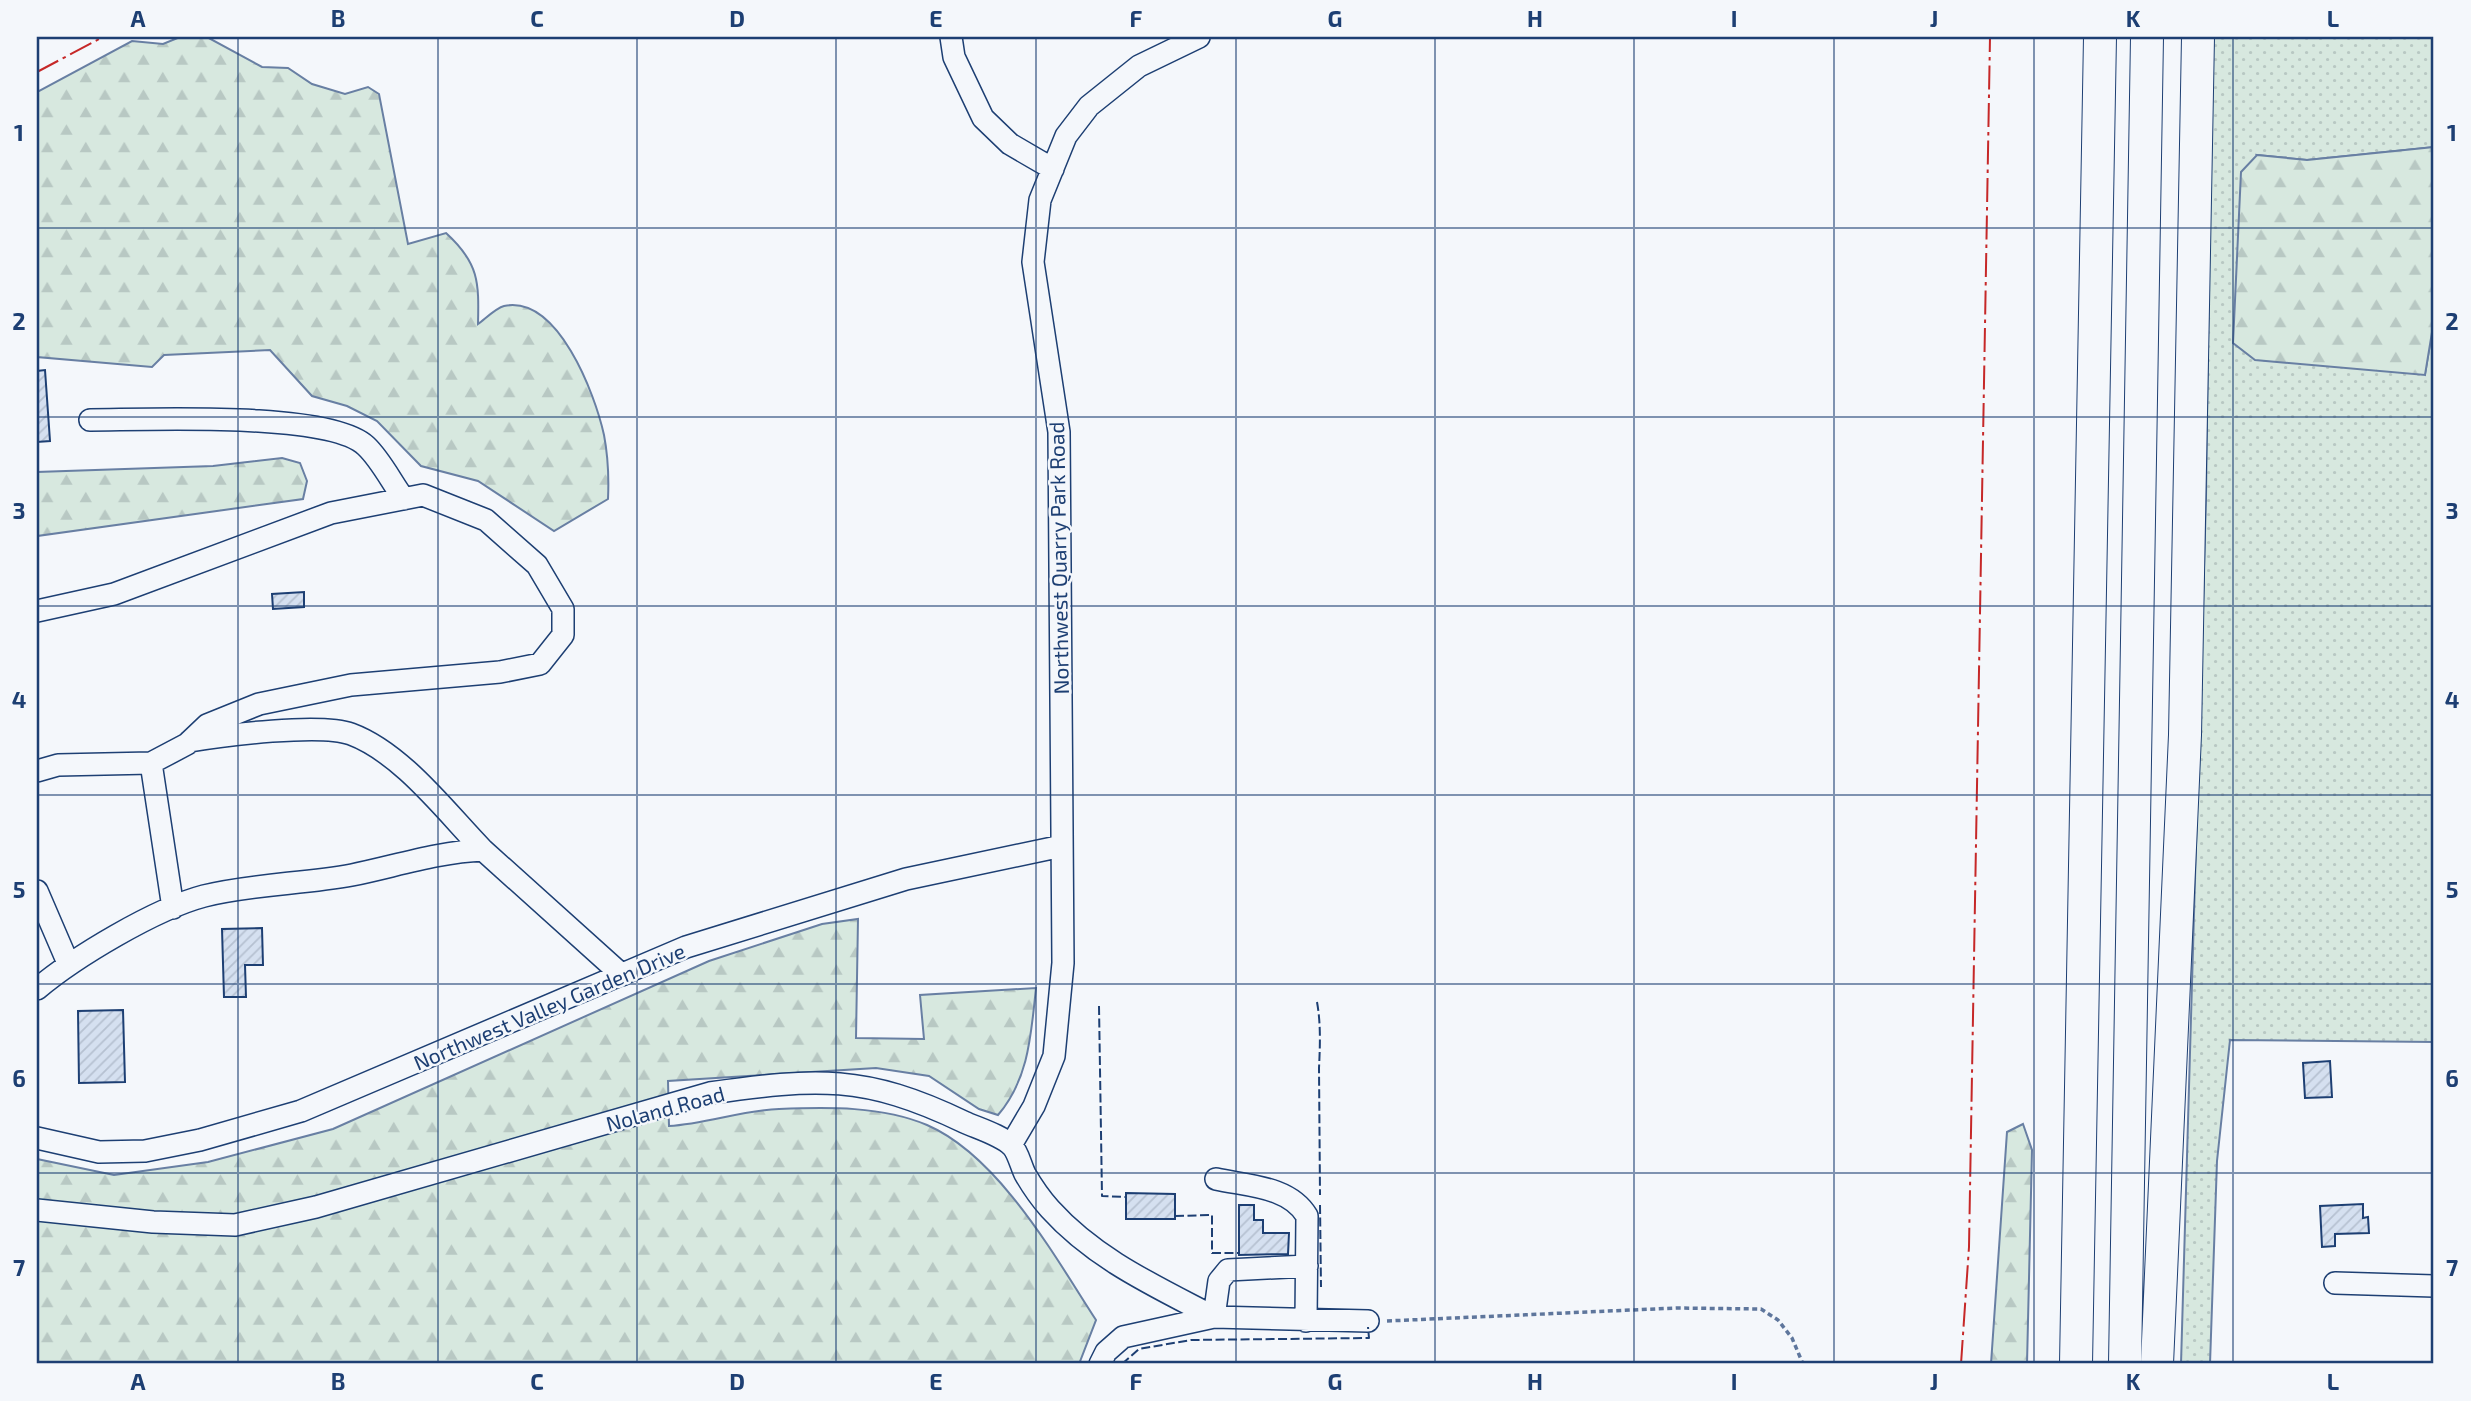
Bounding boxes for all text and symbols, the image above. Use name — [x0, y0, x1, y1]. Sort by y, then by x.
text: A — [130, 4, 146, 32]
text: B — [331, 4, 345, 32]
text: C — [530, 4, 544, 32]
text: D — [729, 4, 745, 32]
text: E — [929, 4, 943, 32]
text: F — [1130, 4, 1143, 32]
text: G — [1328, 4, 1342, 32]
text: H — [1527, 4, 1543, 32]
text: I — [1731, 4, 1737, 32]
text: J — [1930, 4, 1938, 32]
text: K — [2126, 4, 2141, 32]
text: L — [2327, 4, 2339, 32]
text: 1 — [14, 118, 24, 146]
text: 1 — [2447, 118, 2457, 146]
text: 2 — [12, 307, 26, 335]
text: 2 — [2445, 307, 2459, 335]
street label: Northwest Quarry Park Road — [1043, 421, 1074, 695]
text: 3 — [12, 496, 26, 524]
text: 3 — [2445, 496, 2459, 524]
text: 4 — [12, 685, 26, 713]
text: 4 — [2445, 685, 2459, 713]
text: 5 — [13, 875, 25, 903]
text: 5 — [2446, 875, 2458, 903]
street label: Northwest Valley Garden Drive — [410, 937, 688, 1075]
text: 6 — [12, 1064, 26, 1092]
text: 6 — [2445, 1064, 2459, 1092]
street label: Noland Road — [603, 1080, 727, 1136]
text: 7 — [13, 1253, 25, 1281]
text: 7 — [2446, 1253, 2458, 1281]
text: A — [130, 1367, 146, 1395]
text: B — [331, 1367, 345, 1395]
text: C — [530, 1367, 544, 1395]
text: D — [729, 1367, 745, 1395]
text: E — [929, 1367, 943, 1395]
text: F — [1130, 1367, 1143, 1395]
text: G — [1328, 1367, 1342, 1395]
text: H — [1527, 1367, 1543, 1395]
text: I — [1731, 1367, 1737, 1395]
text: J — [1930, 1367, 1938, 1395]
text: K — [2126, 1367, 2141, 1395]
text: L — [2327, 1367, 2339, 1395]

